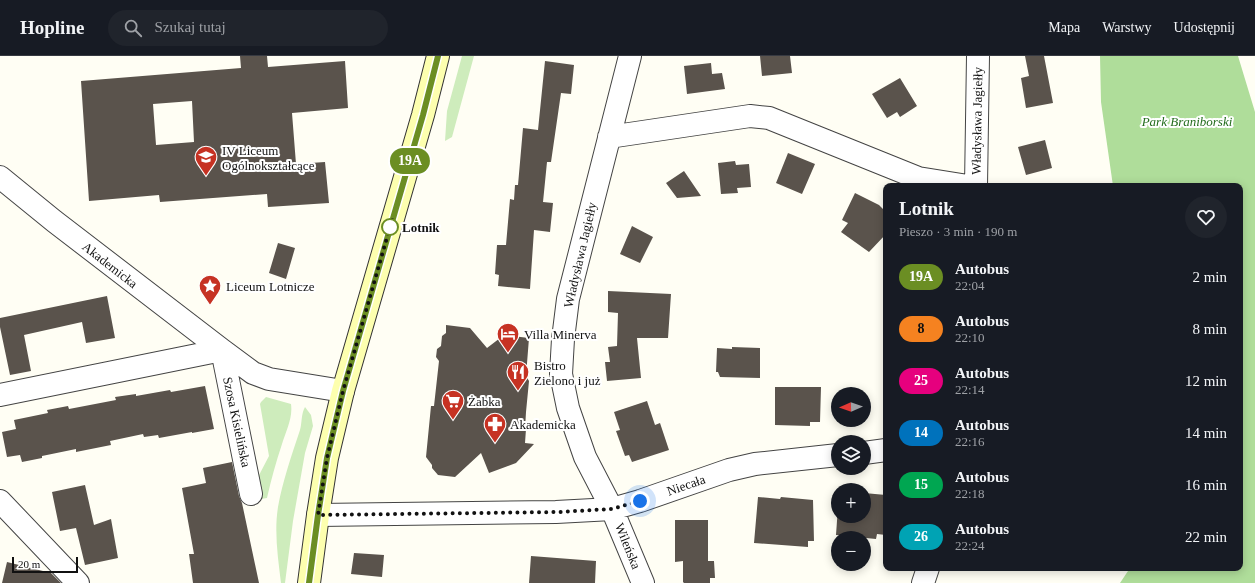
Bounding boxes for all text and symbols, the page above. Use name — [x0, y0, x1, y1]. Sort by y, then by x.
search box — [108, 10, 388, 46]
text: Hopline — [20, 17, 84, 38]
icon: search — [122, 17, 144, 39]
text: Szukaj tutaj — [154, 19, 226, 35]
text: Mapa — [1048, 20, 1080, 35]
text: Warstwy — [1102, 20, 1152, 35]
text: Udostępnij — [1174, 20, 1235, 35]
street label: Władysława Jagiełły — [969, 66, 985, 175]
park label: Park Braniborski — [1141, 114, 1233, 129]
place label: IV Liceum Ogólnokształcące — [222, 143, 315, 173]
school or university icon: IV Liceum Ogólnokształcące — [193, 144, 219, 177]
line badge: 19A — [387, 148, 433, 174]
text: 19A — [398, 153, 422, 168]
button: heart — [1185, 196, 1227, 238]
text: Lotnik — [899, 198, 954, 219]
street label: Władysława Jagiełły — [561, 200, 600, 309]
marker: Lotnik — [381, 218, 399, 236]
place label: Lotnik — [402, 220, 440, 235]
text: Pieszo · 3 min · 190 m — [899, 224, 1017, 239]
street label: Akademicka — [79, 239, 141, 291]
text: Autobus — [955, 261, 1009, 277]
text: 19A — [909, 269, 933, 284]
text: 2 min — [1192, 269, 1227, 285]
place icon: Liceum Lotnicze — [197, 273, 223, 306]
text: 22:04 — [955, 278, 985, 293]
place label: Liceum Lotnicze — [226, 279, 315, 294]
text: Autobus — [955, 313, 1009, 329]
hotel icon: Villa Minerva — [495, 321, 521, 354]
text: 8 — [918, 321, 925, 336]
text: 8 min — [1192, 321, 1227, 337]
place label: Villa Minerva — [524, 327, 597, 342]
text: 22:10 — [955, 330, 985, 345]
place label: Bistro Zielono i już — [534, 358, 601, 388]
restaurant icon: Bistro Zielono i już — [505, 359, 531, 392]
text: Autobus — [955, 365, 1009, 381]
text: 25 — [914, 373, 928, 388]
text: 12 min — [1185, 373, 1227, 389]
street label: Szosa Kisielińska — [220, 375, 254, 469]
text: 22:14 — [955, 382, 985, 397]
north arrow — [831, 387, 871, 427]
map controls — [831, 387, 871, 571]
supermarket icon: Żabka — [440, 388, 466, 421]
place label: Żabka — [468, 394, 501, 409]
pharmacy icon: Akademicka — [482, 411, 508, 444]
place label: Akademicka — [510, 417, 576, 432]
text: Autobus — [955, 417, 1009, 433]
text: 14 — [914, 425, 928, 440]
text: 14 min — [1185, 425, 1227, 441]
text: 22:16 — [955, 434, 985, 449]
button: layers — [831, 435, 871, 475]
text: Autobus — [955, 469, 1009, 485]
street label: Niecała — [665, 471, 707, 499]
text: 15 — [914, 477, 928, 492]
text: 16 min — [1185, 477, 1227, 493]
button: + — [831, 483, 871, 523]
text: 22:18 — [955, 486, 985, 501]
your location — [630, 491, 650, 511]
street label: Wileńska — [612, 521, 644, 572]
text: Autobus — [955, 521, 1009, 537]
text: 26 — [914, 529, 928, 544]
text: 22 min — [1185, 529, 1227, 545]
button: − — [831, 531, 871, 571]
text: 22:24 — [955, 538, 985, 553]
scale bar — [12, 555, 78, 574]
text: 20 m — [18, 558, 40, 570]

